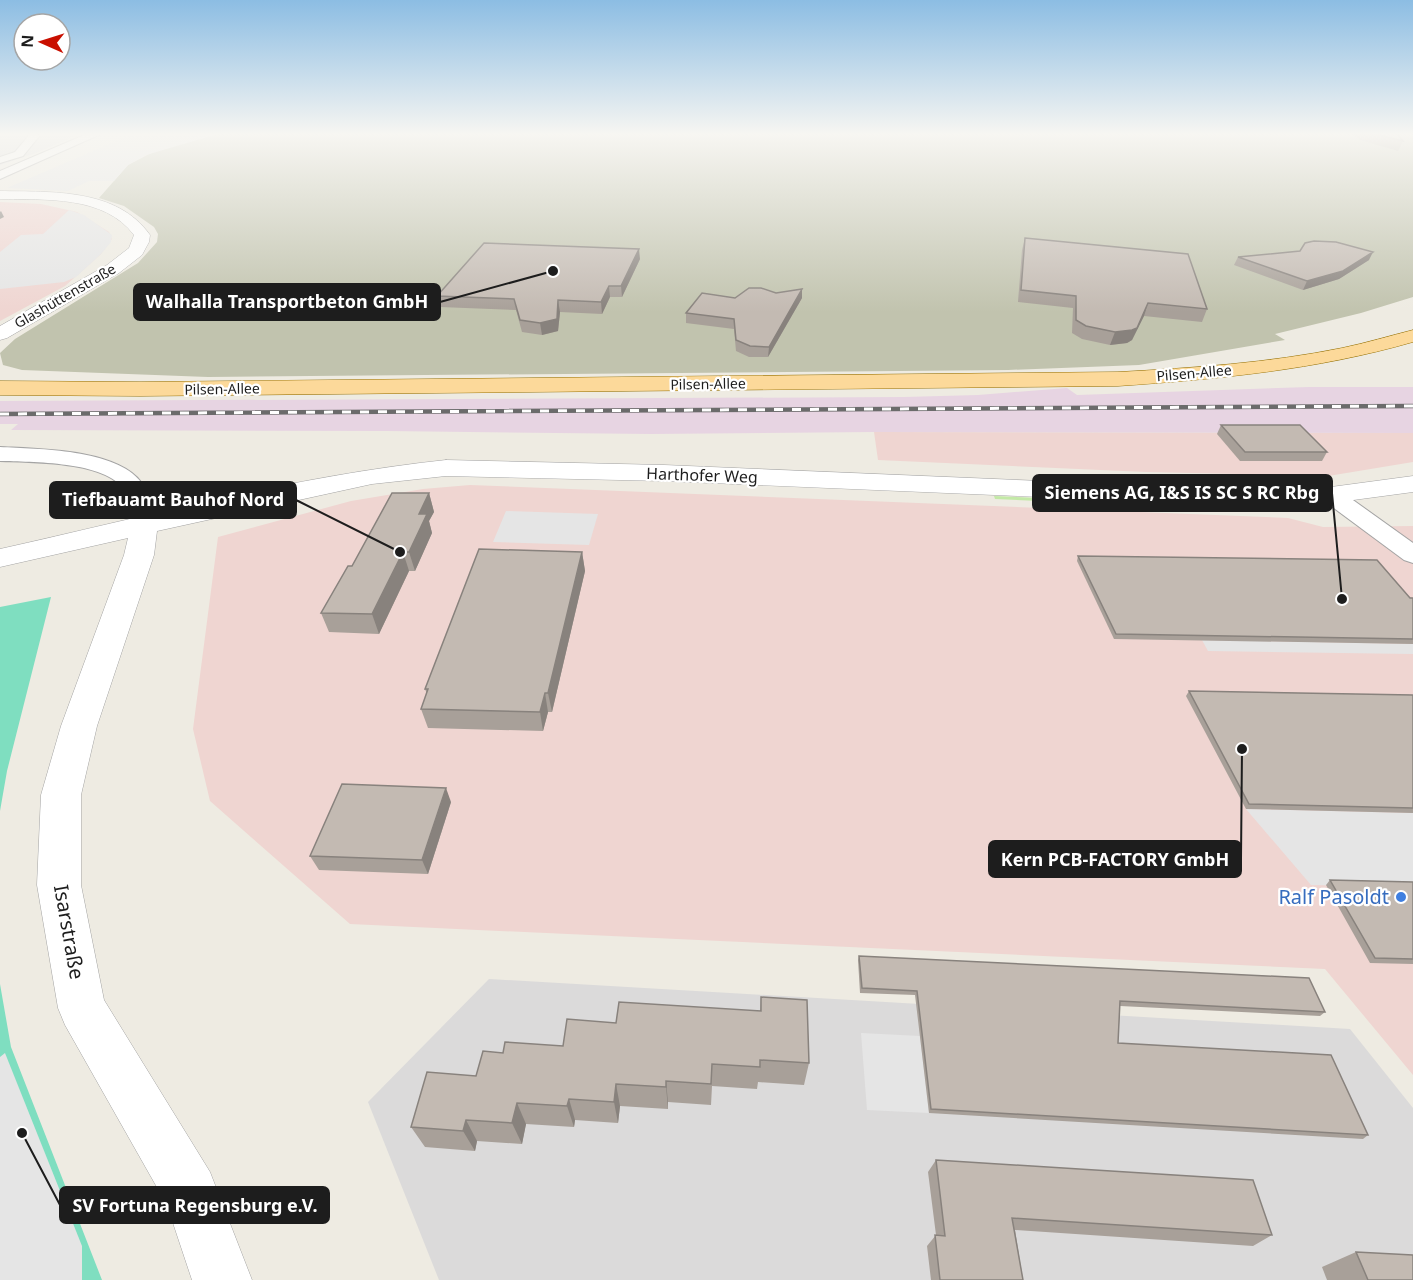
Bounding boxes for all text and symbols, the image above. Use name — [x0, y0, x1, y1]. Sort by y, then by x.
north arrow — [12, 12, 72, 72]
text: N — [16, 34, 38, 48]
street label: Glashüttenstraße — [11, 259, 119, 332]
callout: Walhalla Transportbeton GmbH — [134, 284, 440, 320]
text: Walhalla Transportbeton GmbH — [146, 289, 428, 313]
street label: Pilsen-Allee — [1156, 360, 1232, 385]
street label: Pilsen-Allee — [670, 373, 746, 394]
street label: Pilsen-Allee — [184, 378, 260, 399]
street label: Harthofer Weg — [646, 462, 758, 488]
callout: Siemens AG, I&S IS SC S RC Rbg — [1033, 475, 1332, 511]
text: Siemens AG, I&S IS SC S RC Rbg — [1045, 480, 1319, 504]
callout: Tiefbauamt Bauhof Nord — [50, 482, 296, 518]
text: Tiefbauamt Bauhof Nord — [62, 487, 284, 511]
callout: Kern PCB-FACTORY GmbH — [989, 841, 1241, 877]
text: Kern PCB-FACTORY GmbH — [1001, 847, 1229, 871]
street label: Isarstraße — [48, 882, 91, 981]
place label: Ralf Pasoldt — [1278, 883, 1389, 910]
marker: Ralf Pasoldt — [1394, 890, 1408, 904]
callout: SV Fortuna Regensburg e.V. — [60, 1187, 329, 1223]
text: SV Fortuna Regensburg e.V. — [72, 1193, 318, 1217]

